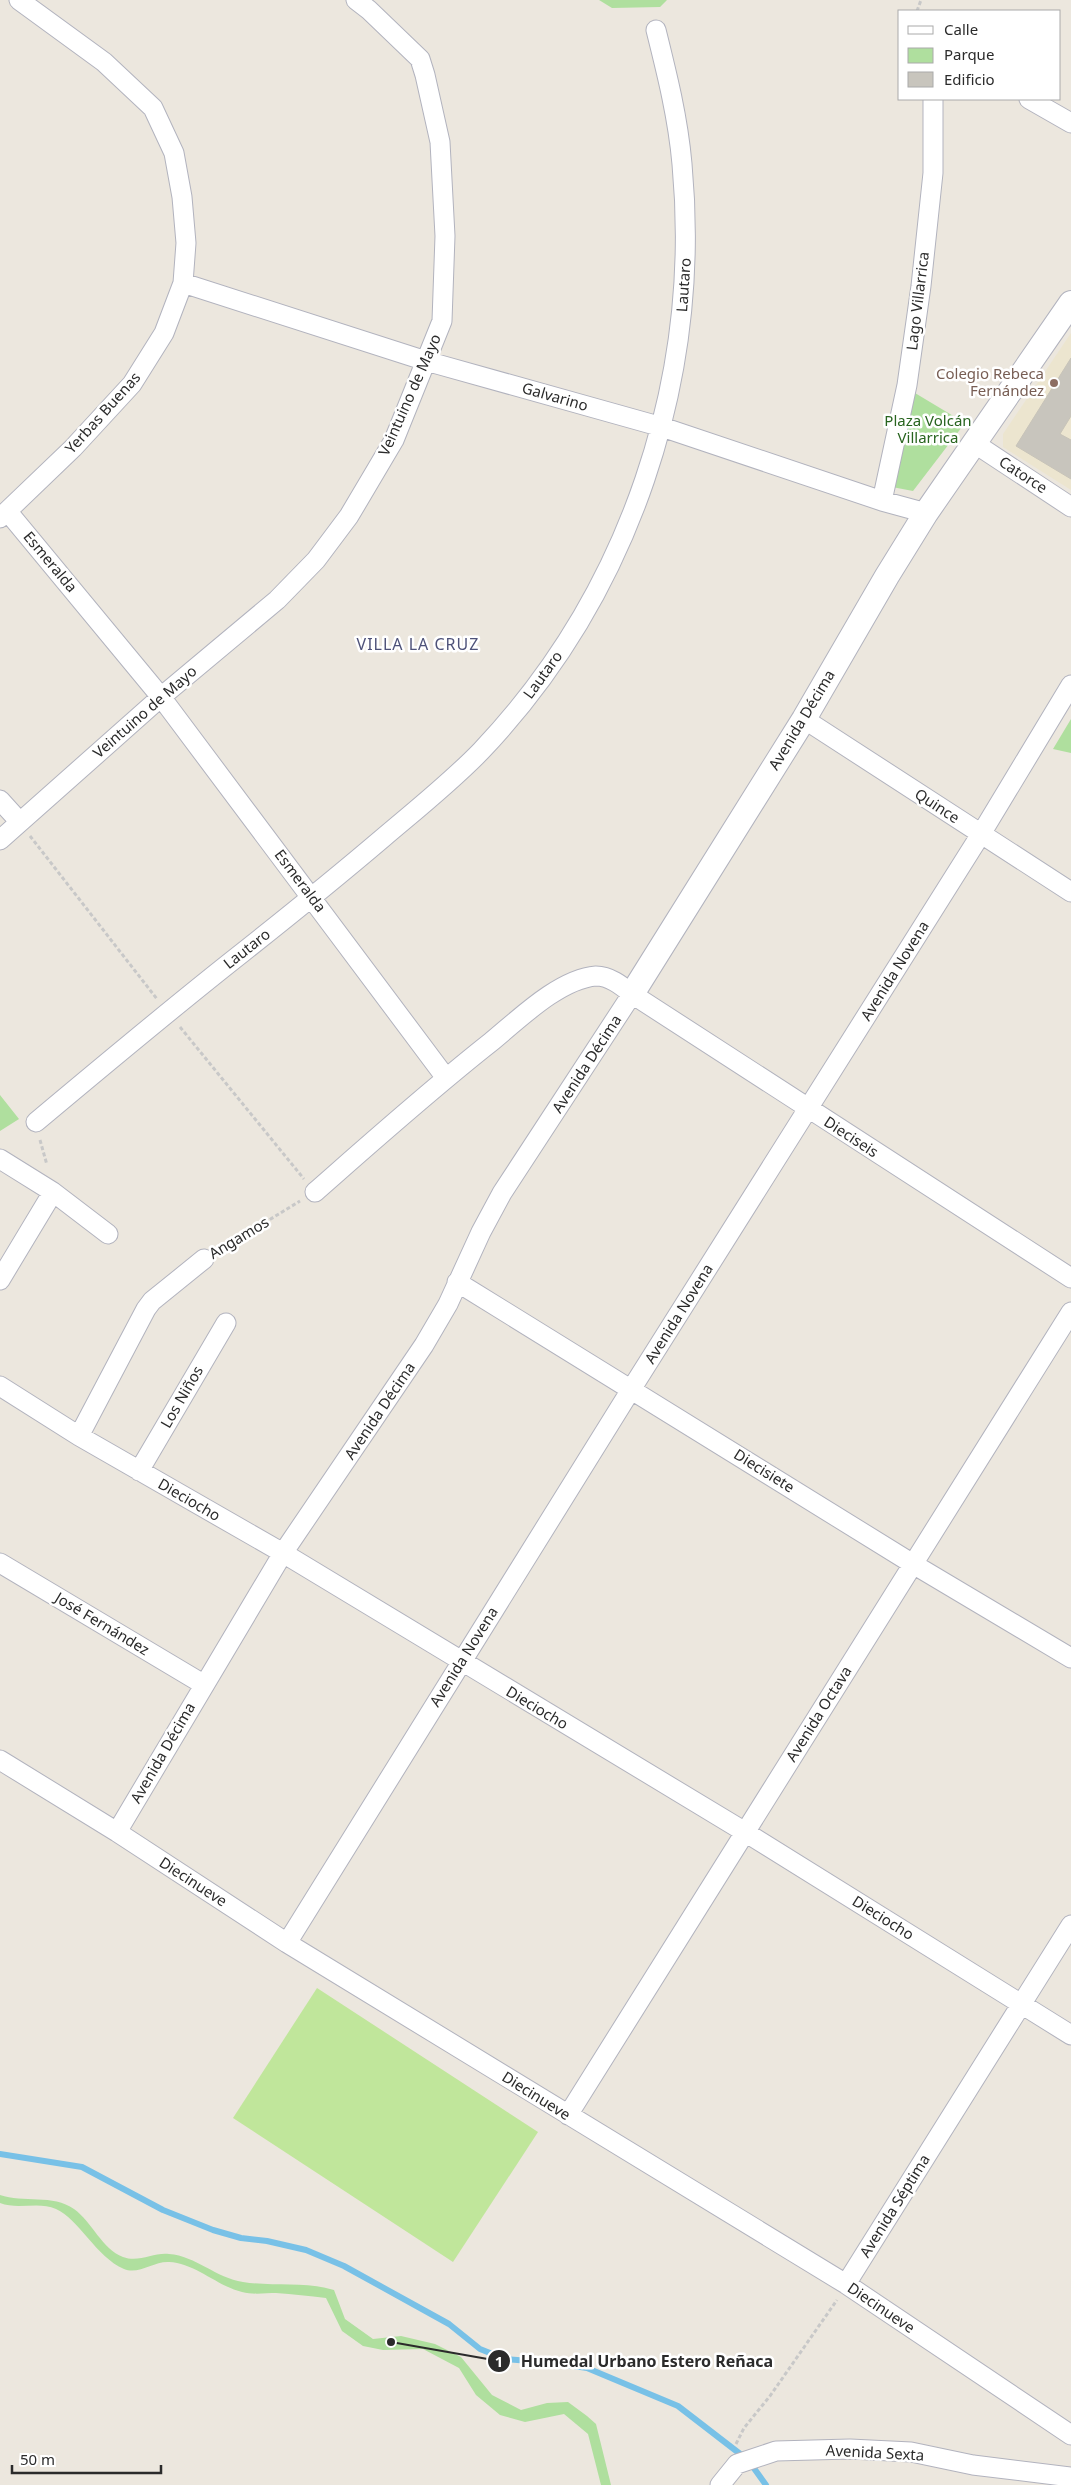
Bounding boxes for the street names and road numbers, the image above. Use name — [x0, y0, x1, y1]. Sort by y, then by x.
street label: Lago Villarrica — [901, 250, 933, 351]
street label: Lautaro — [671, 257, 695, 313]
street label: Veintuino de Mayo — [373, 330, 445, 459]
street label: Yerbas Buenas — [60, 367, 144, 457]
street label: Galvarino — [520, 377, 591, 415]
street label: Catorce — [995, 451, 1052, 497]
street label: Esmeralda — [19, 527, 82, 596]
street label: Lautaro — [518, 647, 566, 702]
street label: Veintuino de Mayo — [88, 661, 201, 762]
street label: Avenida Décima — [763, 666, 839, 773]
street label: Quince — [911, 783, 964, 827]
street label: Esmeralda — [271, 845, 331, 916]
street label: Avenida Novena — [855, 917, 933, 1024]
street label: Lautaro — [219, 924, 274, 973]
street label: Avenida Décima — [547, 1011, 625, 1116]
street label: Dieciseis — [820, 1111, 883, 1161]
street label: Angamos — [205, 1211, 272, 1263]
street label: Avenida Novena — [639, 1260, 717, 1367]
street label: Avenida Décima — [339, 1358, 419, 1463]
street label: Los Niños — [155, 1362, 207, 1431]
street label: Diecisiete — [731, 1444, 799, 1497]
street label: Dieciocho — [155, 1473, 224, 1525]
street label: José Fernández — [50, 1586, 153, 1659]
street label: Avenida Novena — [424, 1603, 502, 1710]
street label: Avenida Octava — [781, 1662, 856, 1765]
street label: Dieciocho — [503, 1681, 572, 1733]
street label: Avenida Décima — [125, 1698, 199, 1807]
street label: Diecinueve — [156, 1852, 231, 1911]
street label: Dieciocho — [849, 1890, 918, 1944]
street label: Diecinueve — [499, 2066, 575, 2124]
street label: Avenida Séptima — [854, 2150, 934, 2261]
street label: Diecinueve — [844, 2277, 919, 2337]
street label: Avenida Sexta — [825, 2439, 925, 2465]

